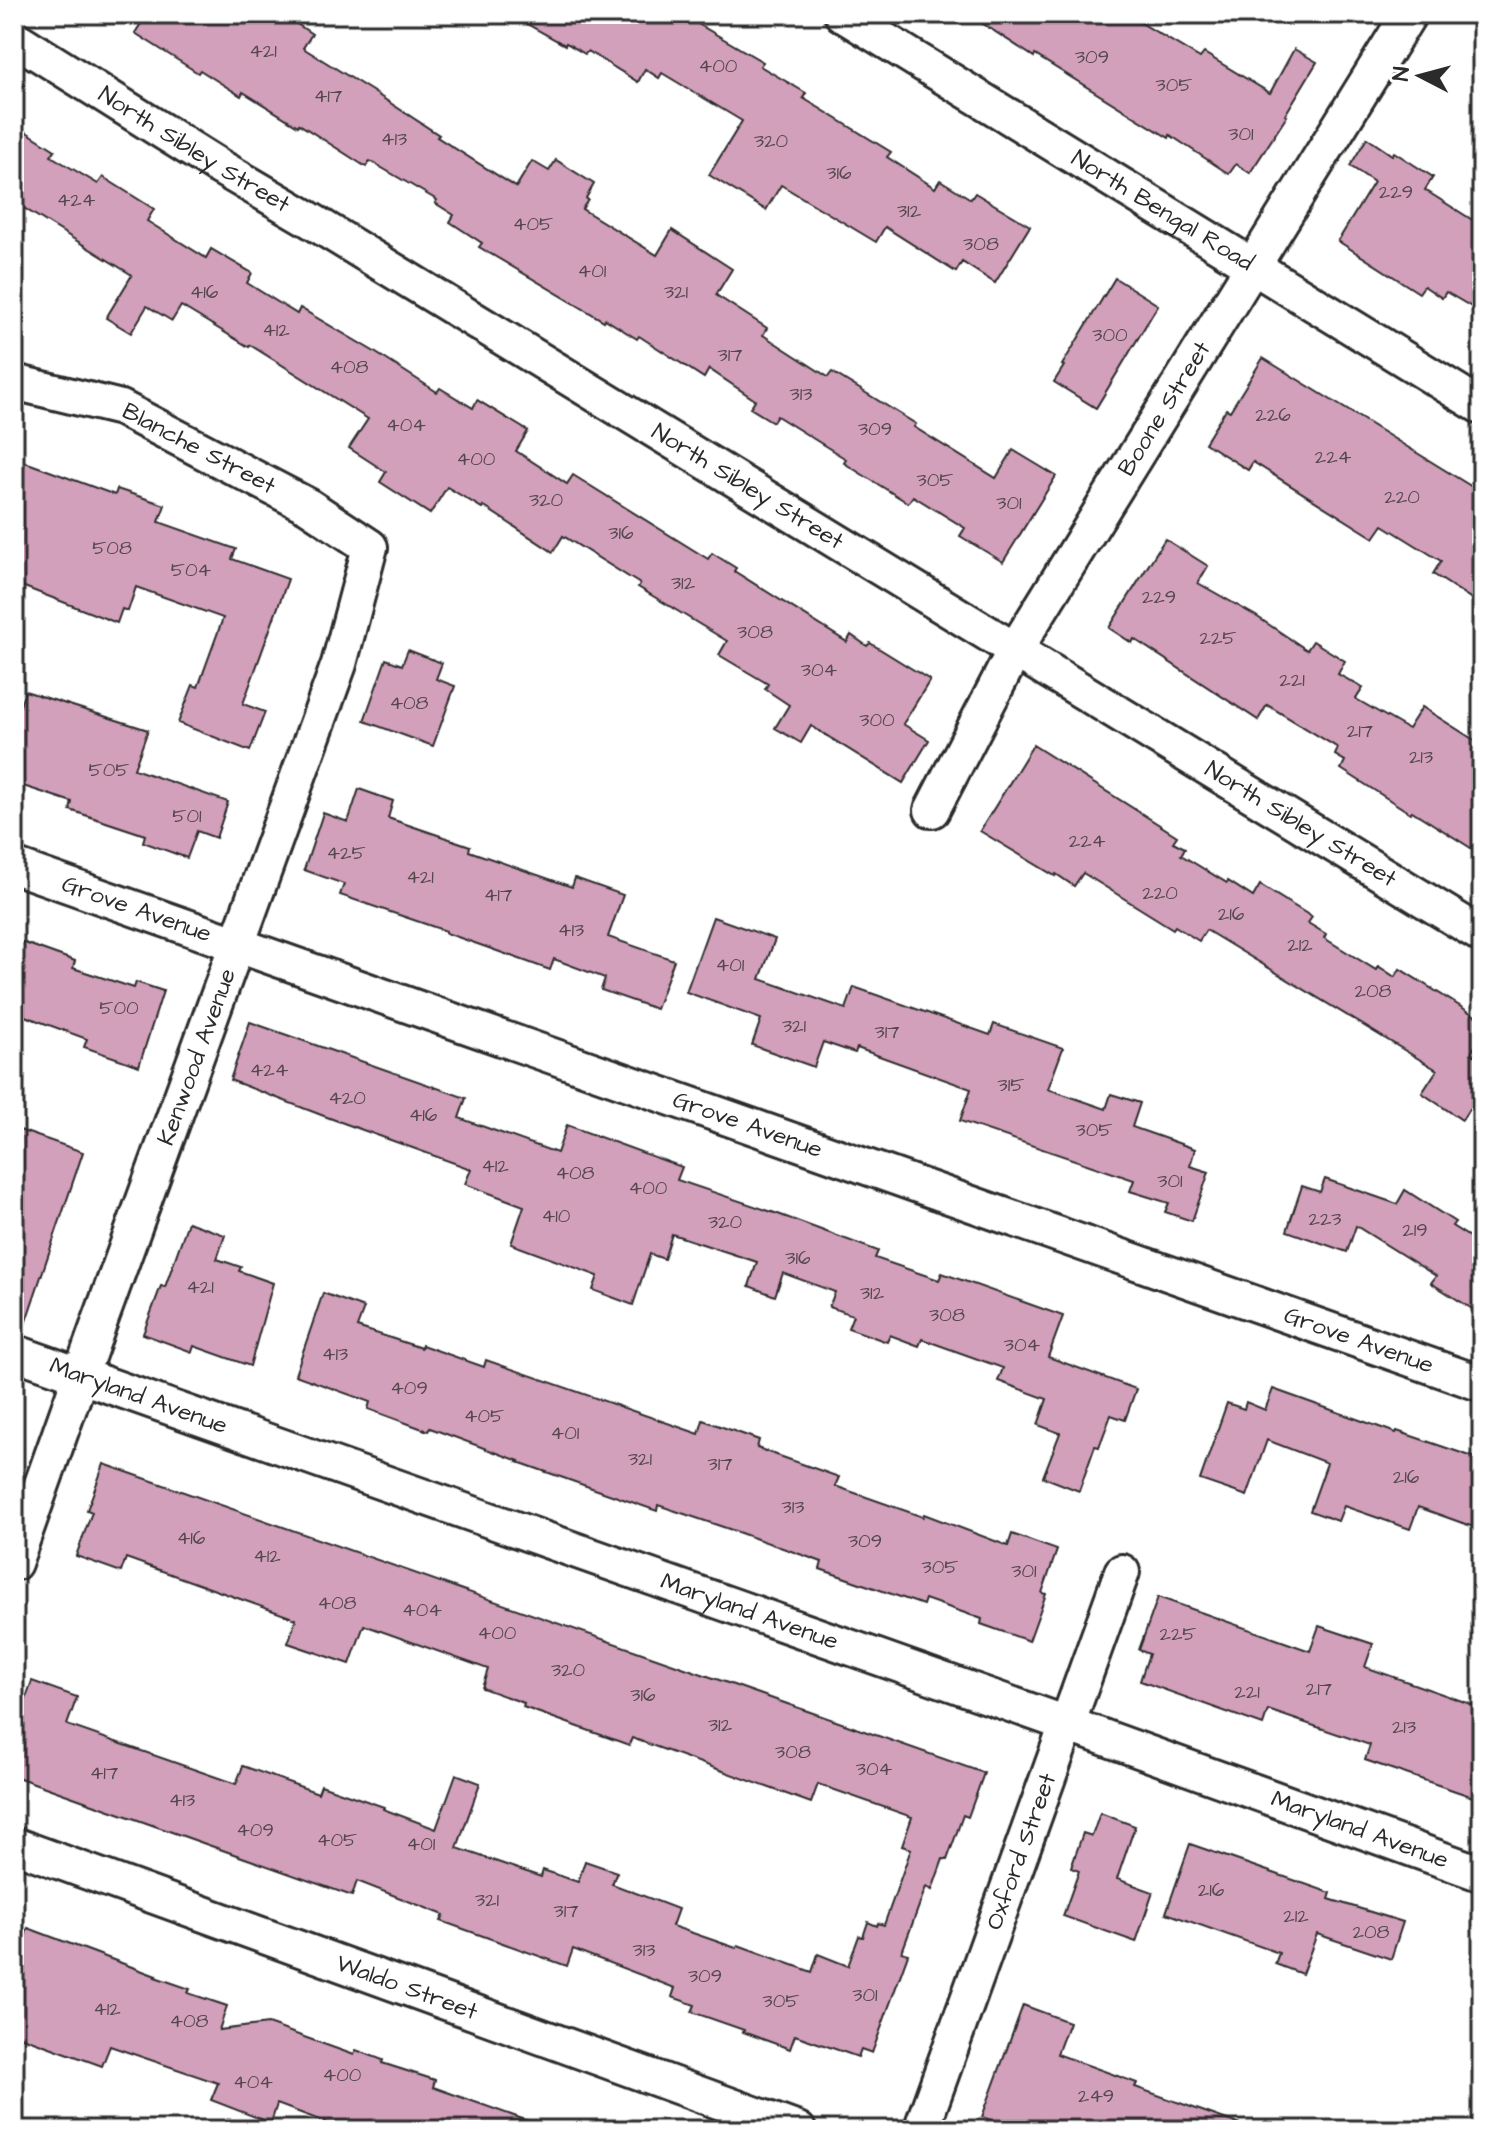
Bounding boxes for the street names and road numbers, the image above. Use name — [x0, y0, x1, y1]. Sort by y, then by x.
street label: North Sibley Street — [92, 78, 297, 222]
street label: North Bengal Road — [1065, 142, 1260, 280]
street label: Boone Street — [1110, 335, 1219, 483]
street label: Blanche Street — [116, 395, 282, 503]
street label: North Sibley Street — [645, 415, 850, 559]
street label: North Sibley Street — [1198, 753, 1403, 896]
street label: Grove Avenue — [57, 867, 216, 951]
street label: Kenwood Avenue — [149, 964, 245, 1150]
street label: Grove Avenue — [668, 1083, 827, 1167]
street label: Grove Avenue — [1279, 1298, 1438, 1383]
street label: Maryland Avenue — [45, 1349, 232, 1443]
street label: Maryland Avenue — [656, 1565, 843, 1659]
street label: Oxford Street — [977, 1768, 1065, 1935]
street label: Maryland Avenue — [1266, 1782, 1453, 1877]
street label: Waldo Street — [331, 1947, 483, 2029]

